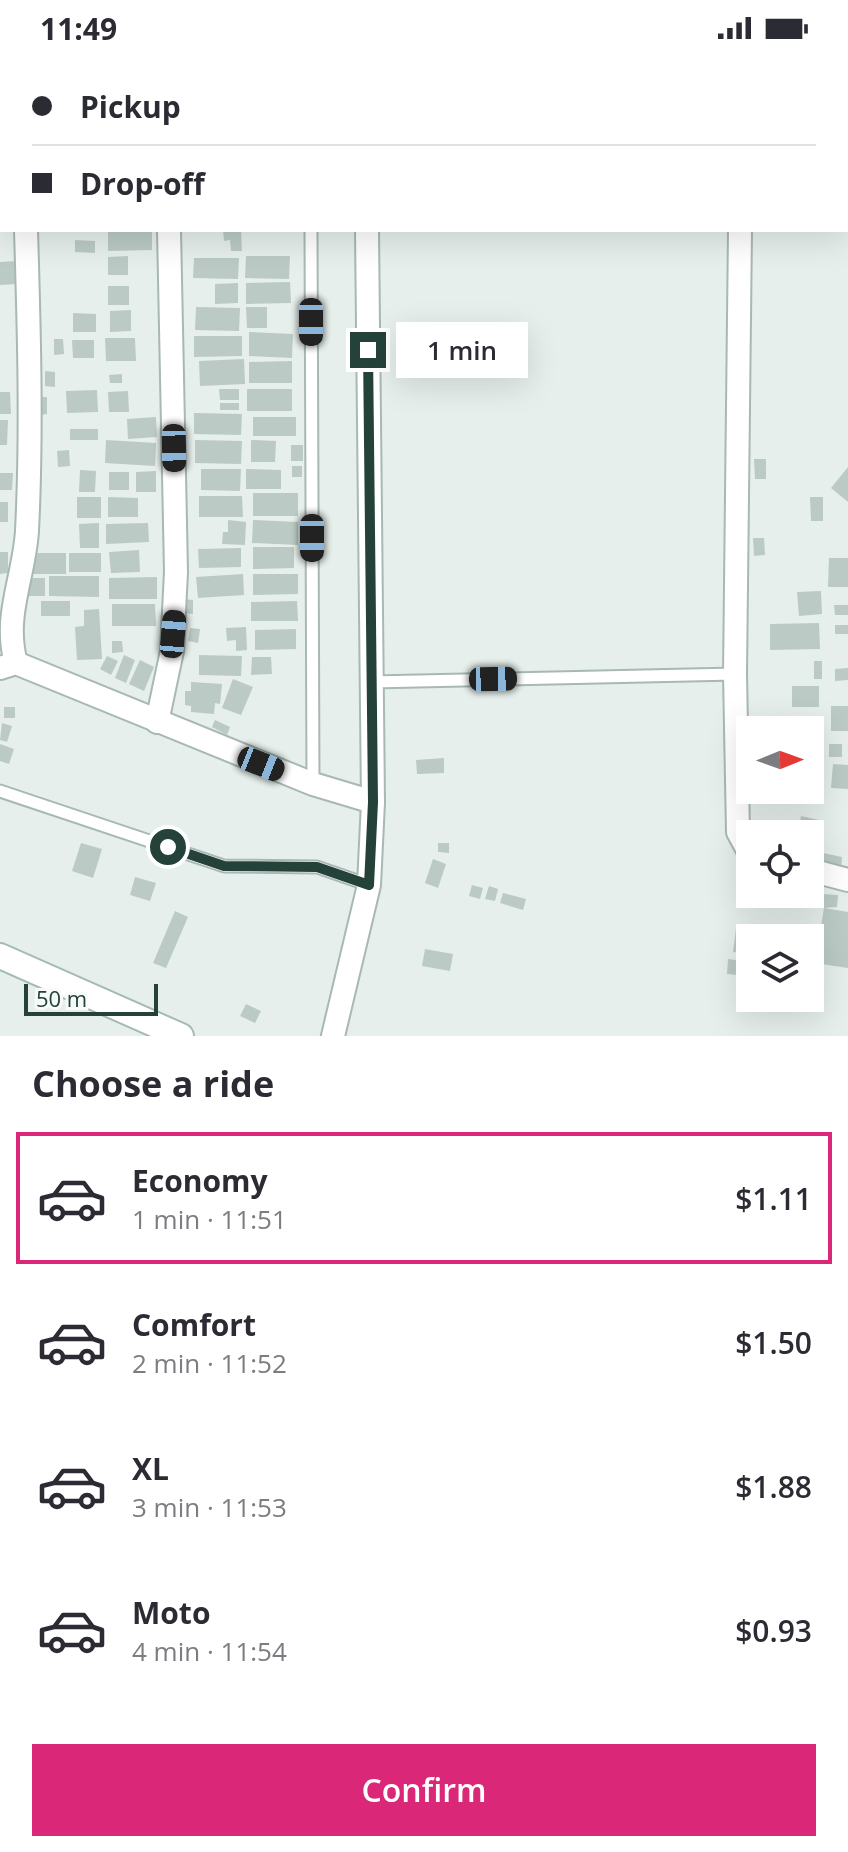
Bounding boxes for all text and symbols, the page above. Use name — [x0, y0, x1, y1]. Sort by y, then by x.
text: 11:49 — [40, 8, 117, 49]
text: Pickup — [80, 86, 181, 127]
text: Drop-off — [80, 163, 205, 204]
car — [299, 298, 323, 346]
callout: 1 min — [396, 322, 528, 378]
route end — [350, 332, 386, 368]
text: 1 min — [427, 332, 497, 368]
car — [162, 424, 186, 472]
car — [300, 514, 324, 562]
car — [159, 609, 187, 659]
car — [469, 667, 517, 691]
north arrow — [736, 716, 824, 804]
map controls — [736, 716, 824, 1012]
car — [234, 744, 288, 784]
button: locate — [736, 820, 824, 908]
route start — [150, 829, 186, 865]
button: layers — [736, 924, 824, 1012]
scale bar — [24, 980, 158, 1016]
text: 50 m — [36, 983, 87, 1013]
text: Choose a ride — [32, 1059, 274, 1108]
text: Economy — [132, 1160, 268, 1201]
icon: car — [36, 1162, 108, 1234]
text: $1.11 — [735, 1178, 812, 1219]
text: 1 min · 11:51 — [132, 1201, 287, 1237]
text: Comfort — [132, 1304, 256, 1345]
icon: car — [36, 1306, 108, 1378]
text: $1.50 — [735, 1322, 812, 1363]
text: 2 min · 11:52 — [132, 1345, 287, 1381]
text: XL — [132, 1448, 169, 1489]
icon: car — [36, 1450, 108, 1522]
text: $1.88 — [735, 1466, 812, 1507]
text: 3 min · 11:53 — [132, 1489, 287, 1525]
text: Moto — [132, 1592, 210, 1633]
icon: car — [36, 1594, 108, 1666]
text: $0.93 — [735, 1610, 812, 1651]
text: 4 min · 11:54 — [132, 1633, 287, 1669]
button: Confirm — [32, 1744, 816, 1836]

